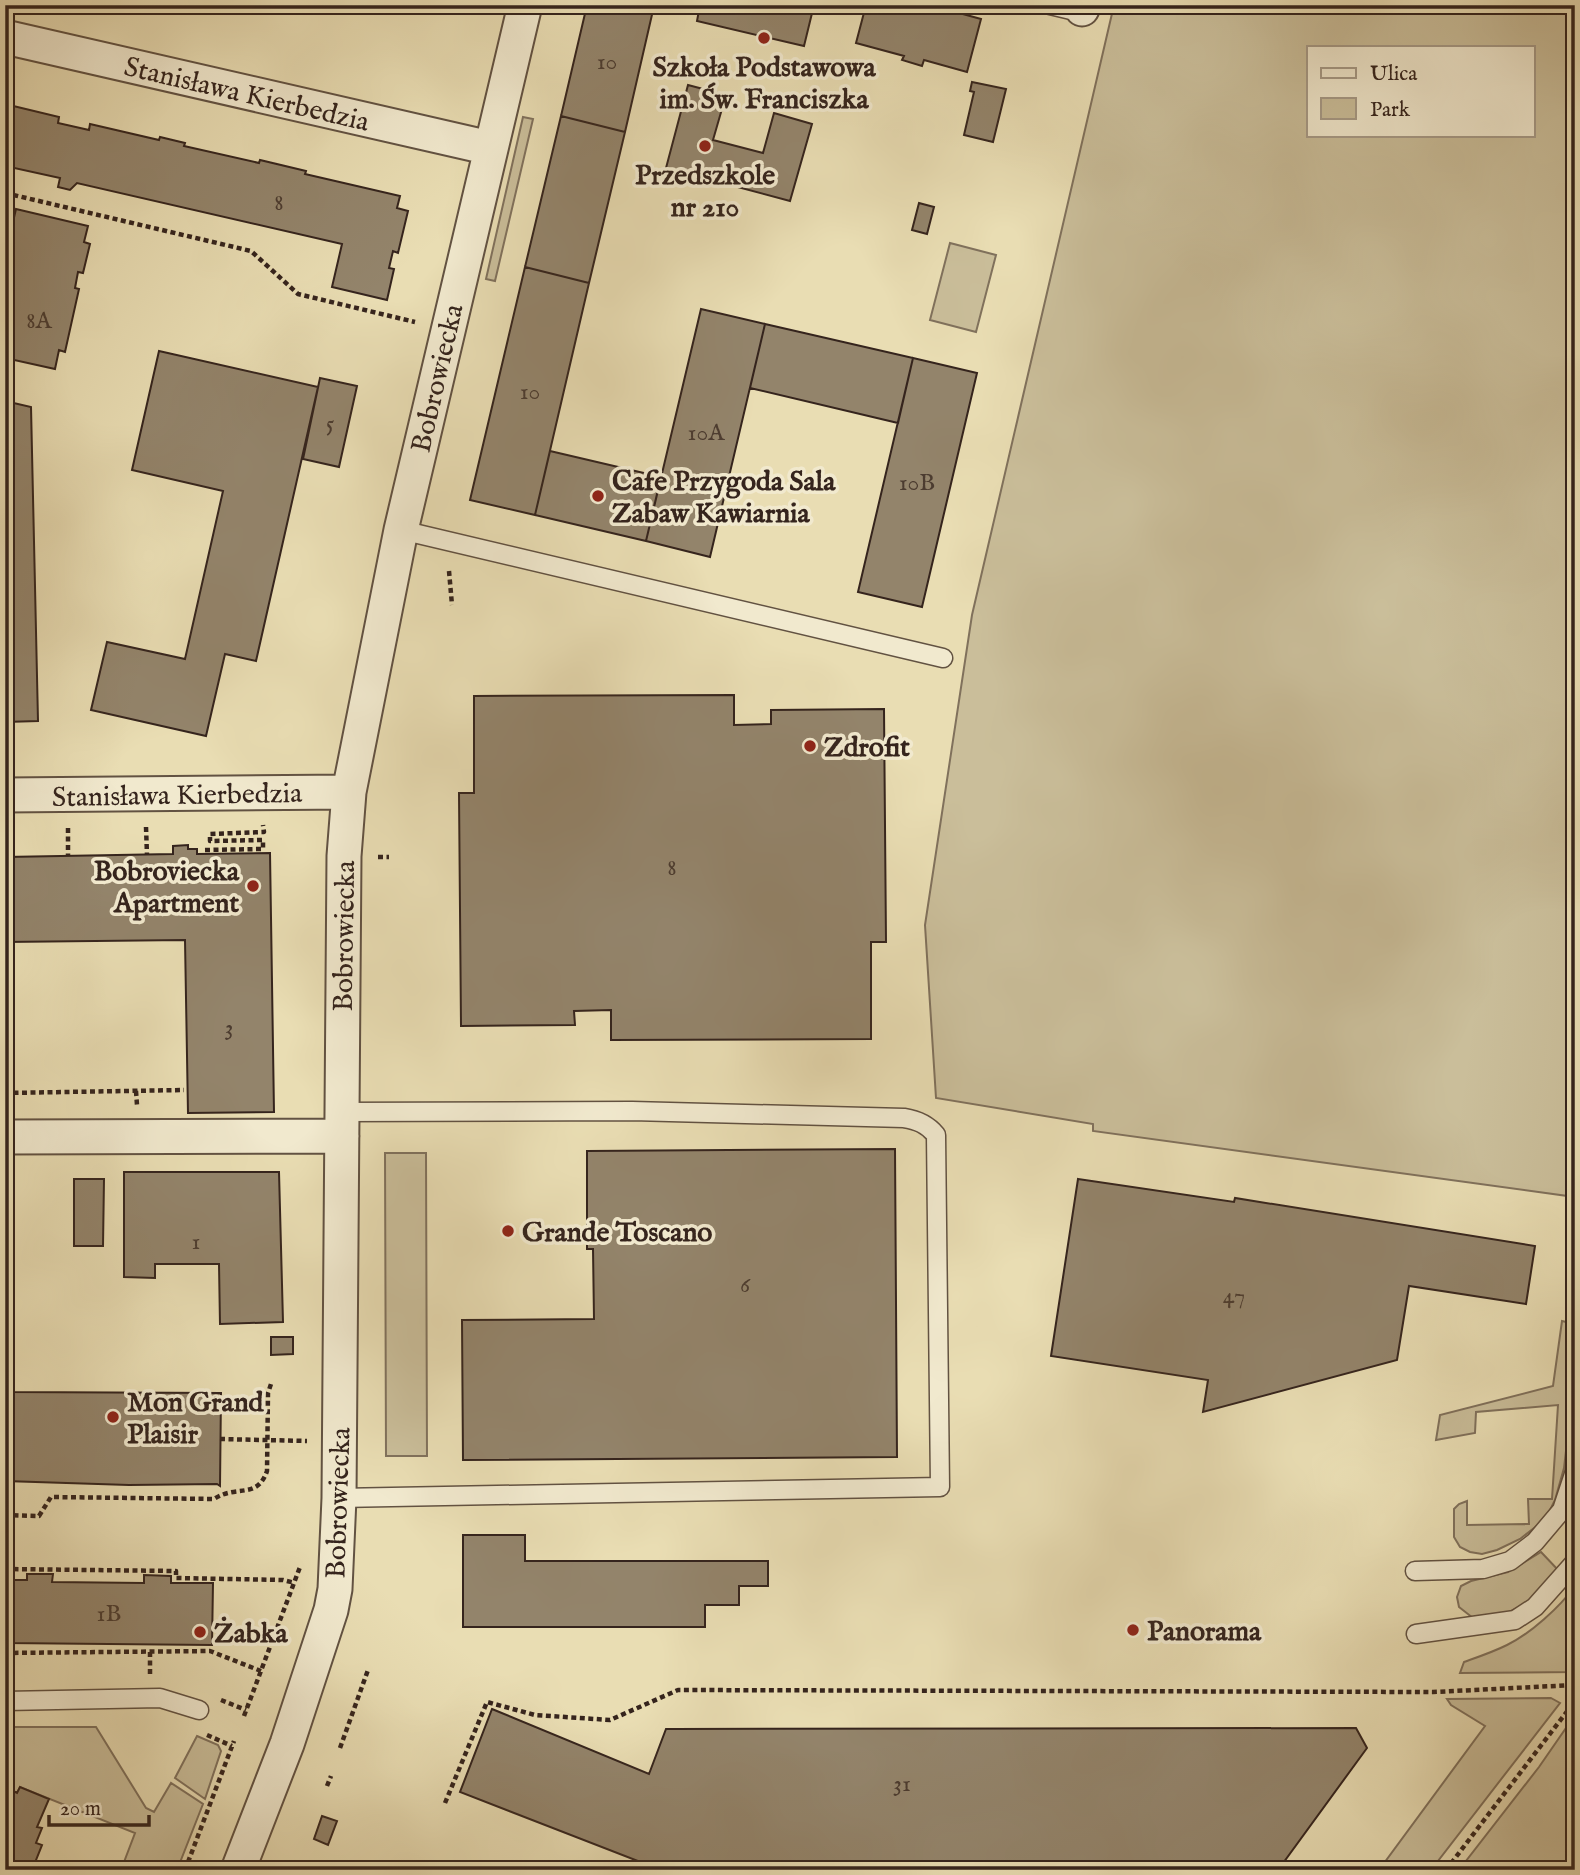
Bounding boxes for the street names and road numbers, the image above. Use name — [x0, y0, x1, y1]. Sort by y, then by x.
street label: Stanisława Kierbedzia — [121, 50, 373, 141]
street label: Bobrowiecka — [404, 300, 473, 456]
street label: Stanisława Kierbedzia — [52, 777, 303, 816]
street label: Bobrowiecka — [327, 859, 364, 1012]
street label: Bobrowiecka — [319, 1426, 360, 1579]

